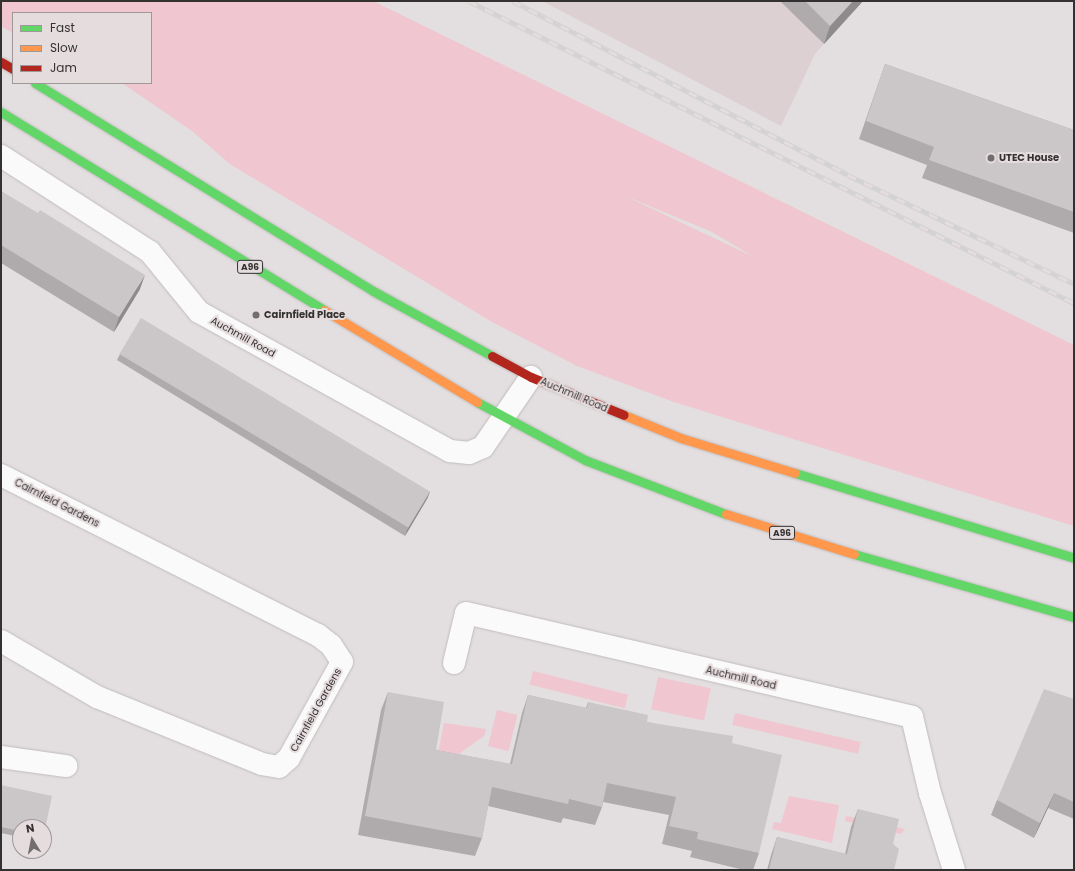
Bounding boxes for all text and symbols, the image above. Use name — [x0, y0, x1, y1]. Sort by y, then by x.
legend — [12, 12, 152, 84]
text: Fast — [50, 19, 75, 36]
text: Slow — [50, 39, 78, 56]
text: Jam — [50, 59, 77, 76]
place label: UTEC House — [999, 152, 1059, 164]
marker: UTEC House — [986, 153, 996, 163]
road number: A96 — [237, 260, 263, 274]
place label: Cairnfield Place — [264, 309, 345, 321]
marker: Cairnfield Place — [251, 310, 261, 320]
street label: Auchmill Road — [209, 314, 277, 360]
street label: Auchmill Road — [539, 375, 609, 415]
street label: Cairnfield Gardens — [13, 476, 101, 530]
road number: A96 — [769, 526, 795, 540]
street label: Auchmill Road — [705, 664, 777, 692]
street label: Cairnfield Gardens — [288, 666, 344, 754]
north arrow — [12, 819, 52, 859]
text: N — [25, 820, 36, 837]

